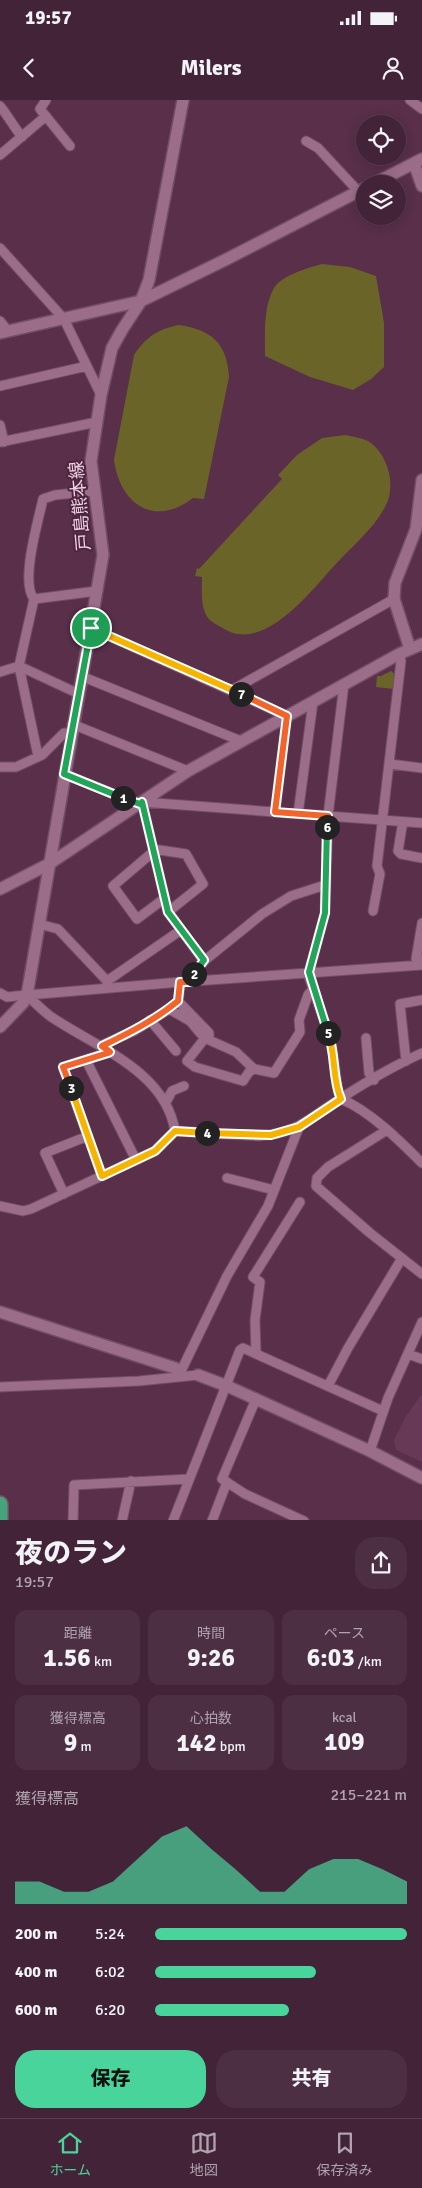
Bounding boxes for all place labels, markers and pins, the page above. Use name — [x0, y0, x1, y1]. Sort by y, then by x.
pin — [70, 607, 112, 649]
pin: 7 — [228, 682, 254, 706]
pin: 1 — [110, 786, 136, 810]
pin: 6 — [314, 814, 340, 840]
pin: 2 — [182, 962, 206, 986]
pin: 5 — [316, 1020, 340, 1046]
pin: 3 — [58, 1076, 84, 1100]
pin: 4 — [194, 1120, 220, 1146]

